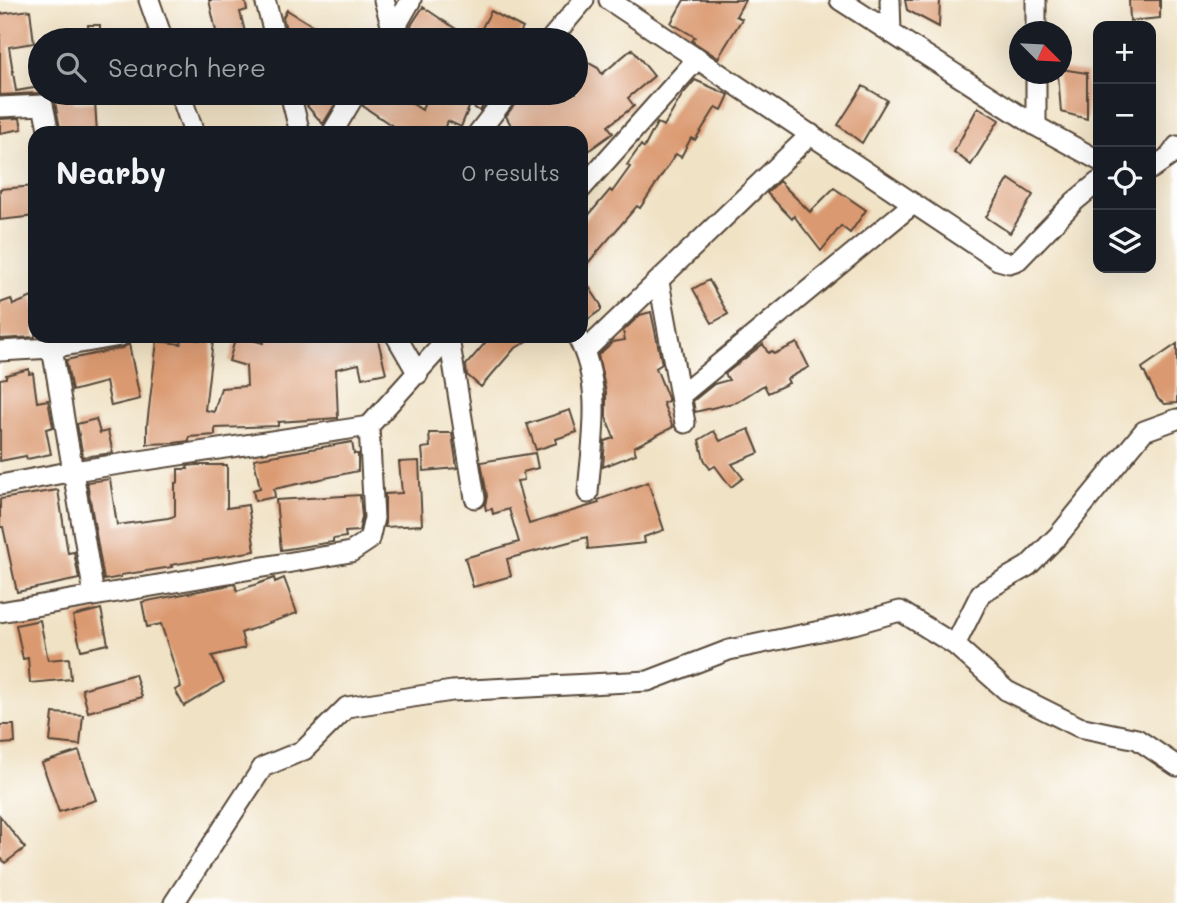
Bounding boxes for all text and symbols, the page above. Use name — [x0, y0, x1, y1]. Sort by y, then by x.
north arrow — [1009, 21, 1072, 84]
map controls — [1093, 21, 1156, 273]
button: + — [1093, 21, 1156, 84]
search box — [28, 28, 588, 105]
icon: search — [52, 48, 90, 86]
text: Search here — [108, 50, 266, 84]
button: − — [1093, 84, 1156, 147]
button: locate — [1093, 147, 1156, 210]
text: Nearby — [56, 152, 166, 192]
text: 0 results — [462, 157, 560, 187]
button: layers — [1093, 210, 1156, 273]

